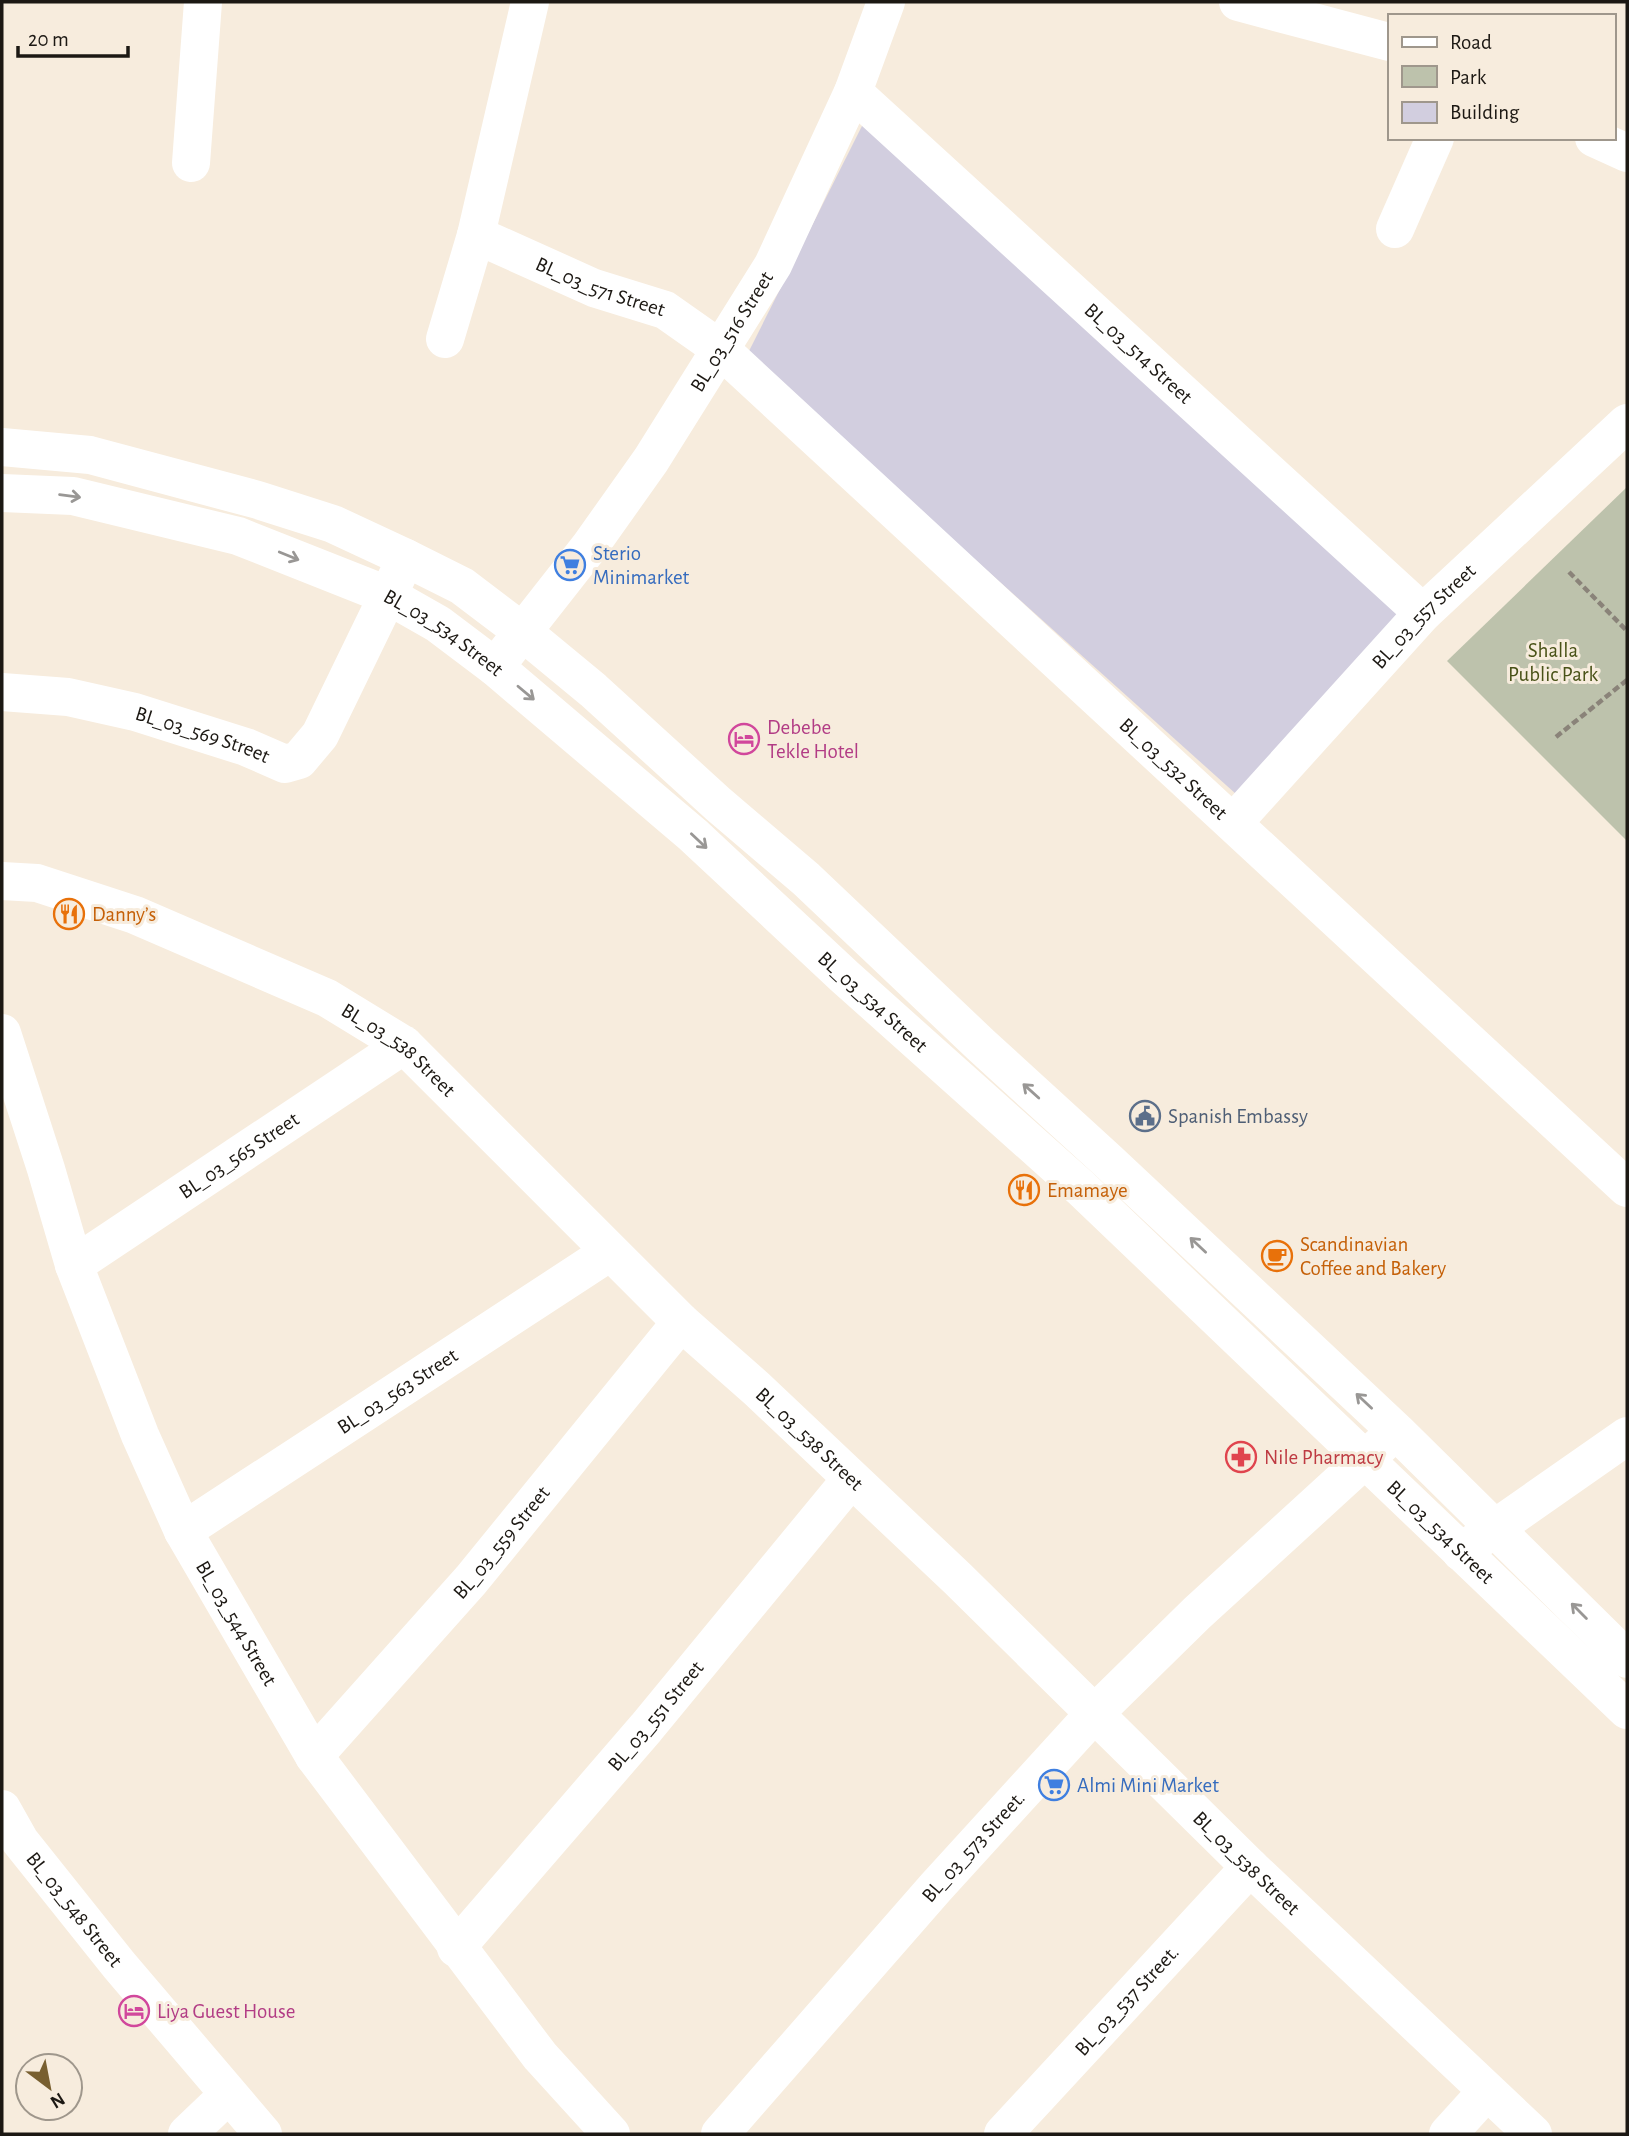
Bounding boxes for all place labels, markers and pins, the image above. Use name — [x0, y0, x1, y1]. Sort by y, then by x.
place label: Sterio Minimarket — [593, 543, 690, 588]
supermarket icon: Sterio Minimarket — [553, 548, 587, 582]
place label: Debebe Tekle Hotel — [767, 717, 859, 762]
hotel icon: Debebe Tekle Hotel — [727, 722, 761, 756]
restaurant icon: Danny’s — [52, 897, 86, 931]
place label: Danny’s — [92, 904, 156, 925]
public building icon: Spanish Embassy — [1128, 1099, 1162, 1133]
place label: Spanish Embassy — [1168, 1106, 1308, 1127]
restaurant icon: Emamaye — [1007, 1173, 1041, 1207]
place label: Emamaye — [1047, 1180, 1128, 1201]
place label: Scandinavian Coffee and Bakery — [1300, 1234, 1446, 1279]
cafe icon: Scandinavian Coffee and Bakery — [1260, 1239, 1294, 1273]
pharmacy icon: Nile Pharmacy — [1224, 1440, 1258, 1474]
place label: Nile Pharmacy — [1264, 1447, 1383, 1468]
supermarket icon: Almi Mini Market — [1037, 1768, 1071, 1802]
place label: Almi Mini Market — [1077, 1775, 1219, 1796]
hotel icon: Liya Guest House — [117, 1994, 151, 2028]
place label: Liya Guest House — [157, 2001, 296, 2022]

